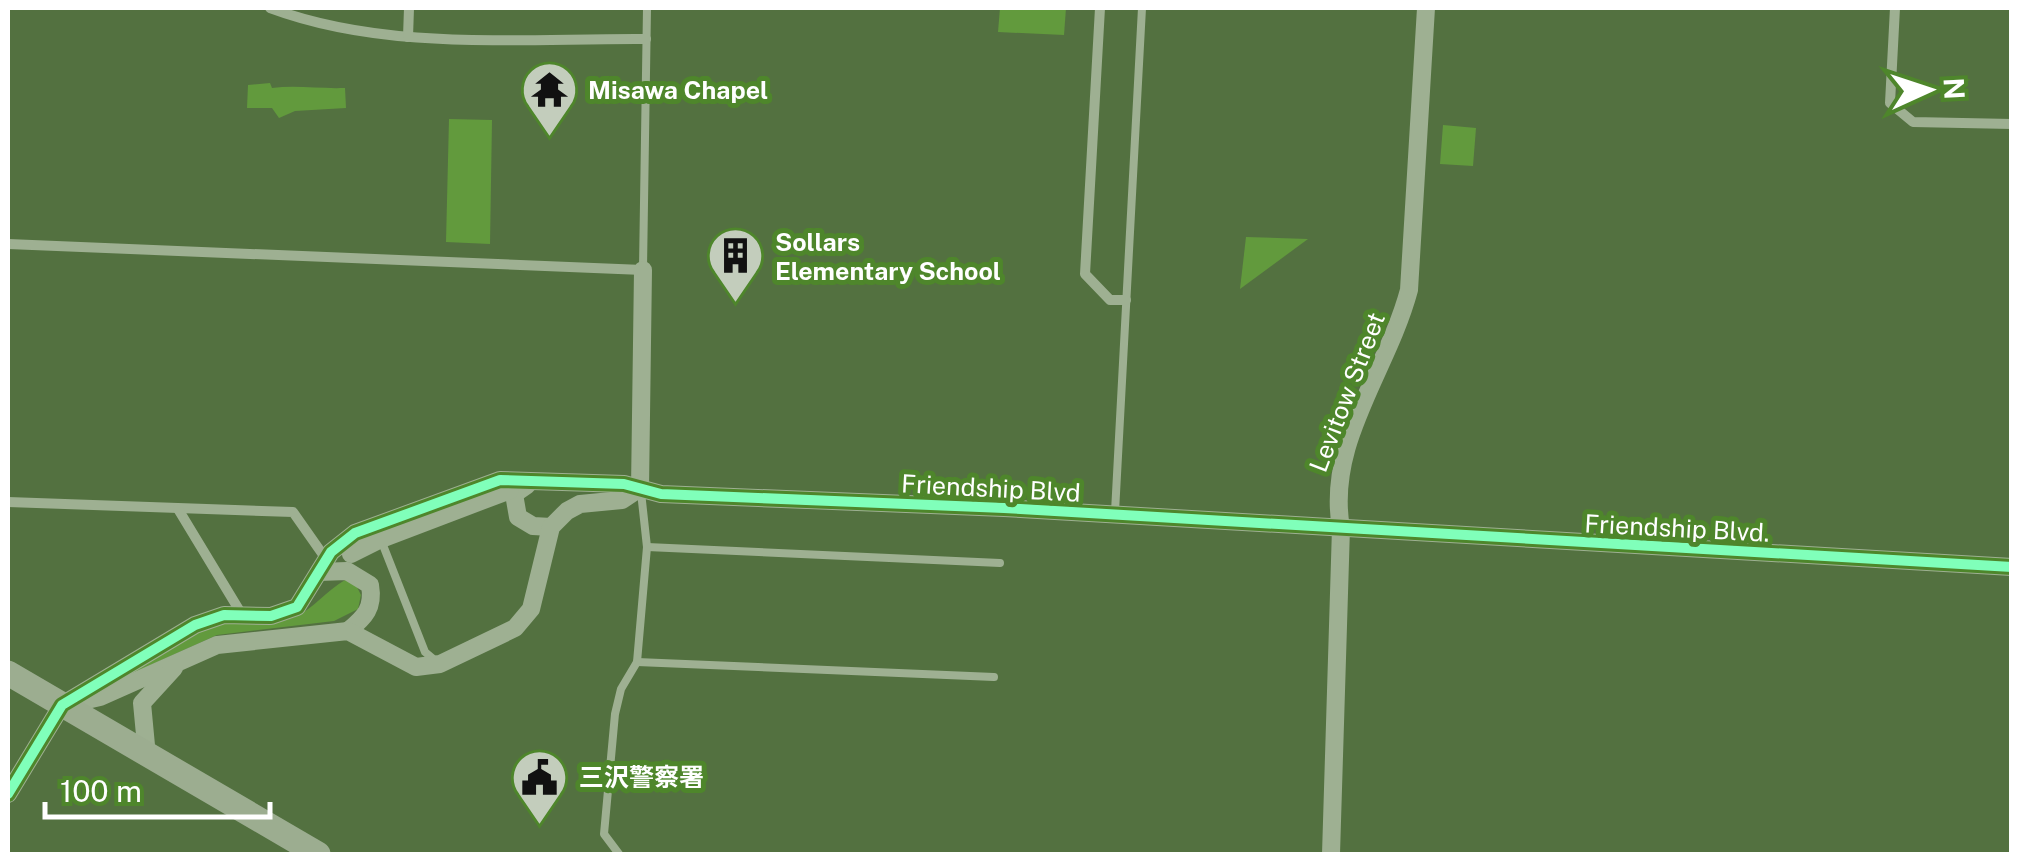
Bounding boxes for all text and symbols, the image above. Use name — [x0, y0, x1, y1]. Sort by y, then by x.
north arrow — [1879, 40, 1979, 140]
temple icon: Misawa Chapel — [519, 60, 579, 139]
place label: Misawa Chapel — [588, 75, 768, 105]
text: N — [1937, 77, 1972, 100]
building icon: Sollars Elementary School — [706, 226, 766, 305]
place label: Sollars Elementary School — [775, 227, 1001, 286]
street label: Levitow Street — [1303, 308, 1391, 476]
street label: Friendship Blvd — [901, 468, 1081, 508]
street label: Friendship Blvd. — [1584, 508, 1770, 548]
public building icon: 三沢警察署 — [510, 747, 570, 826]
scale bar — [45, 757, 270, 819]
place label: 三沢警察署 — [579, 762, 704, 792]
text: 100 m — [60, 773, 142, 809]

